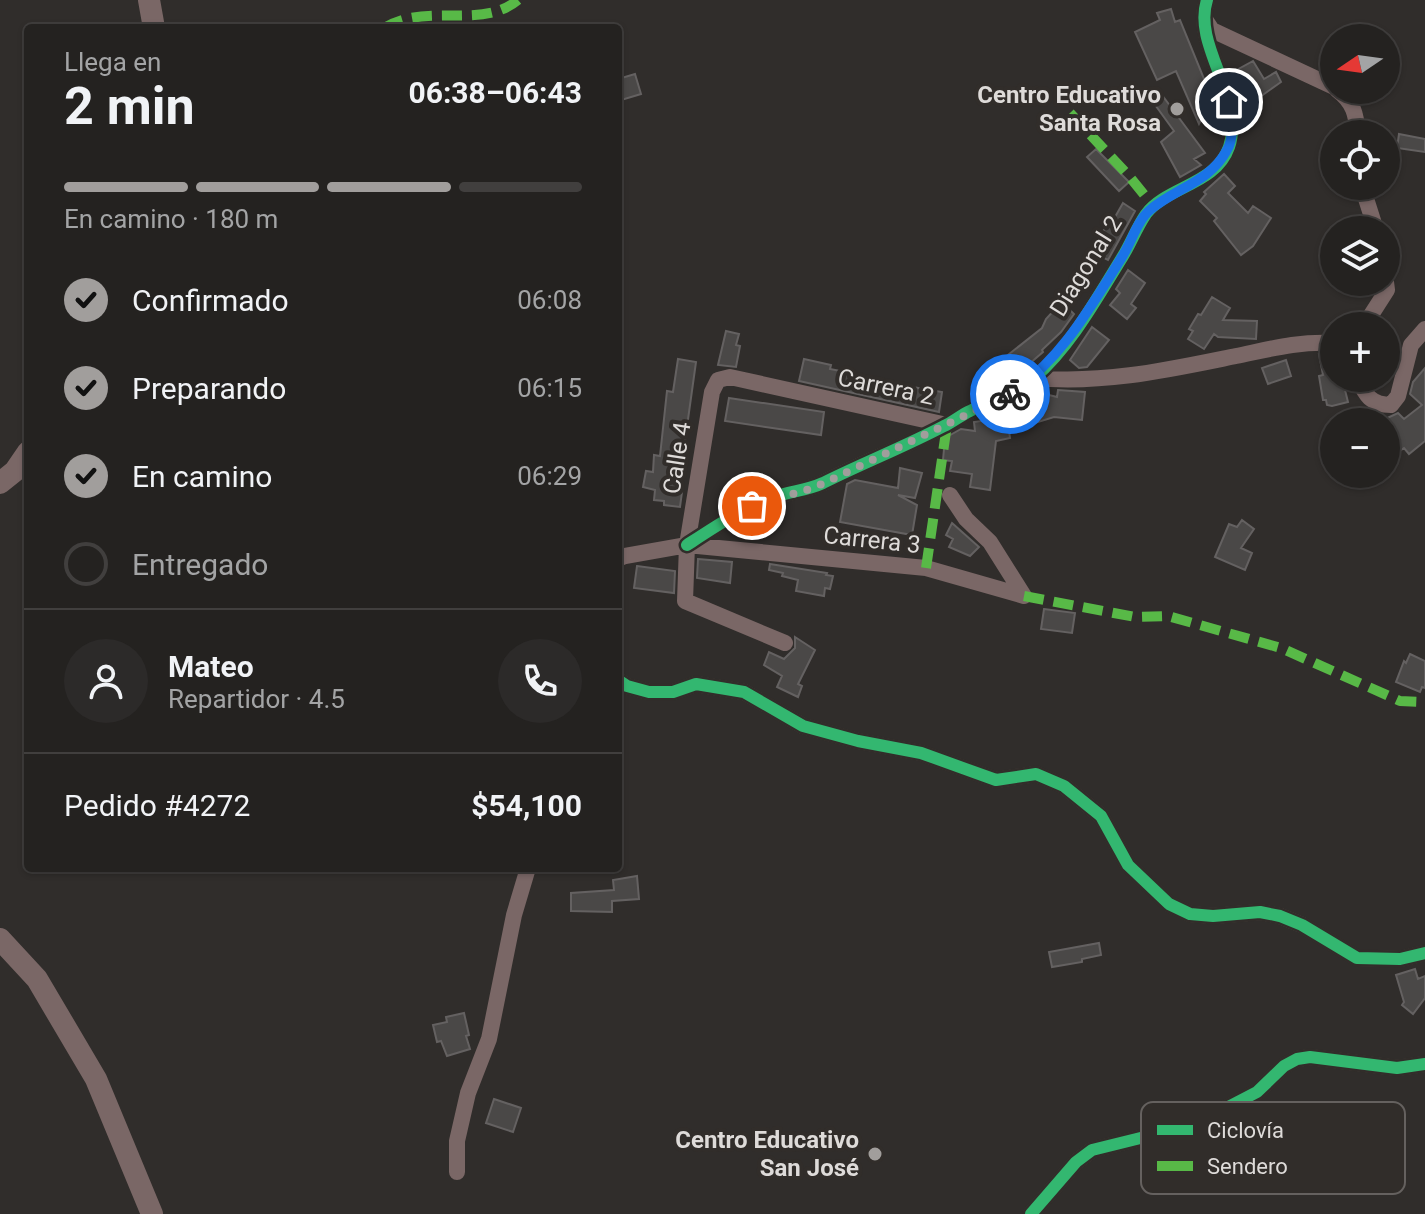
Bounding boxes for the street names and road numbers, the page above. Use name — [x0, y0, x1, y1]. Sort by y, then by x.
street label: Diagonal 2 — [1044, 211, 1128, 321]
street label: Carrera 2 — [835, 363, 937, 411]
street label: Calle 4 — [658, 420, 696, 496]
street label: Carrera 3 — [822, 521, 922, 559]

